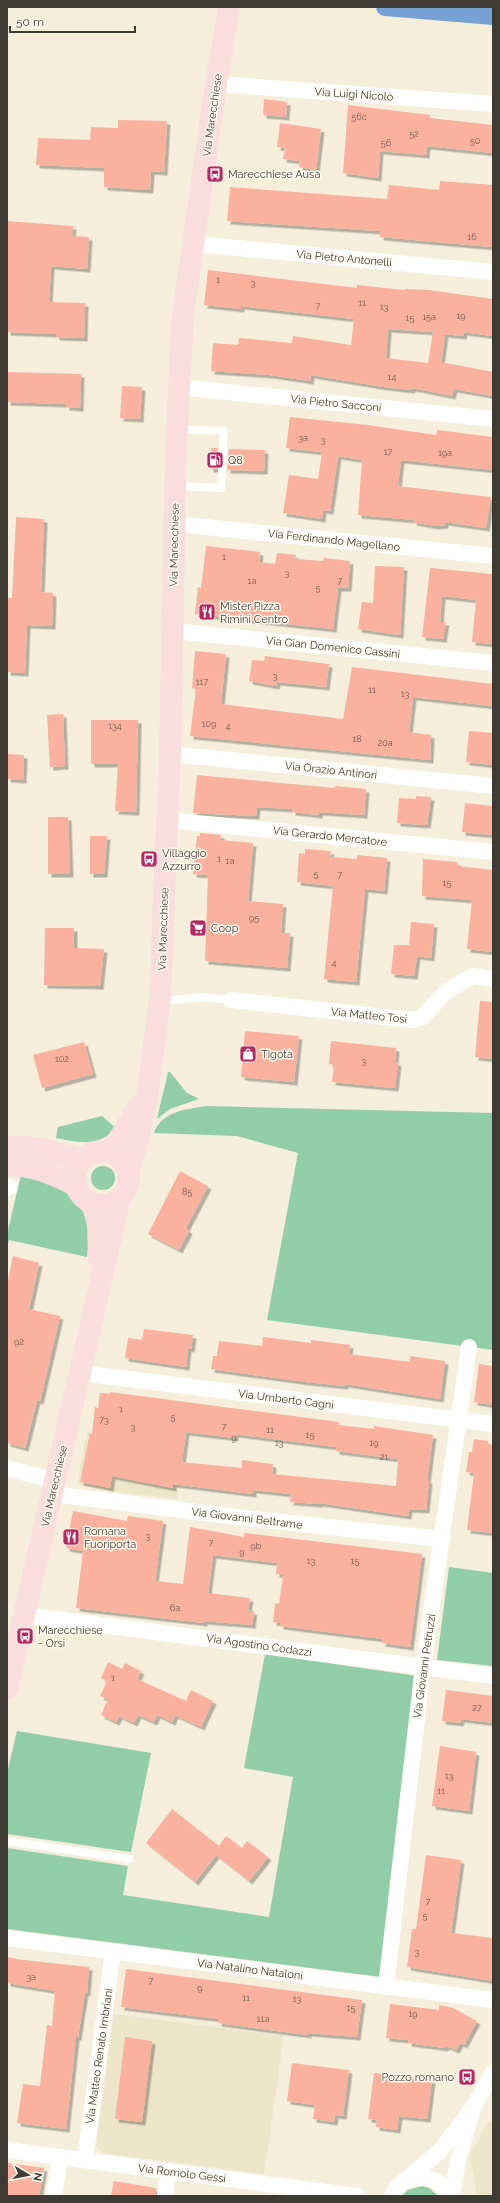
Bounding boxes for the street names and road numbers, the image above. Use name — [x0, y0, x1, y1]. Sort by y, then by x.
street label: Via Marecchiese — [200, 72, 225, 157]
street label: Via Luigi Nicolò — [314, 85, 394, 104]
street label: Via Pietro Antonelli — [296, 248, 392, 269]
street label: Via Pietro Sacconi — [290, 392, 382, 415]
street label: Via Marecchiese — [167, 503, 182, 587]
street label: Via Ferdinando Magellano — [267, 527, 401, 554]
street label: Via Gian Domenico Cassini — [265, 634, 401, 661]
street label: Via Orazio Antinori — [284, 759, 378, 782]
street label: Via Gerardo Mercatore — [272, 824, 388, 849]
street label: Via Marecchiese — [156, 887, 171, 971]
street label: Via Matteo Tosi — [330, 1005, 408, 1026]
street label: Via Umberto Cagni — [237, 1387, 334, 1412]
street label: Via Marecchiese — [39, 1443, 70, 1528]
street label: Via Giovanni Beltrame — [191, 1505, 304, 1532]
street label: Via Giovanni Petruzzi — [411, 1613, 438, 1719]
street label: Via Agostino Codazzi — [205, 1632, 312, 1659]
street label: Via Natalino Nataloni — [196, 1957, 303, 1982]
street label: Via Matteo Renato Imbriani — [84, 1987, 115, 2125]
street label: Via Romolo Gessi — [137, 2162, 227, 2185]

